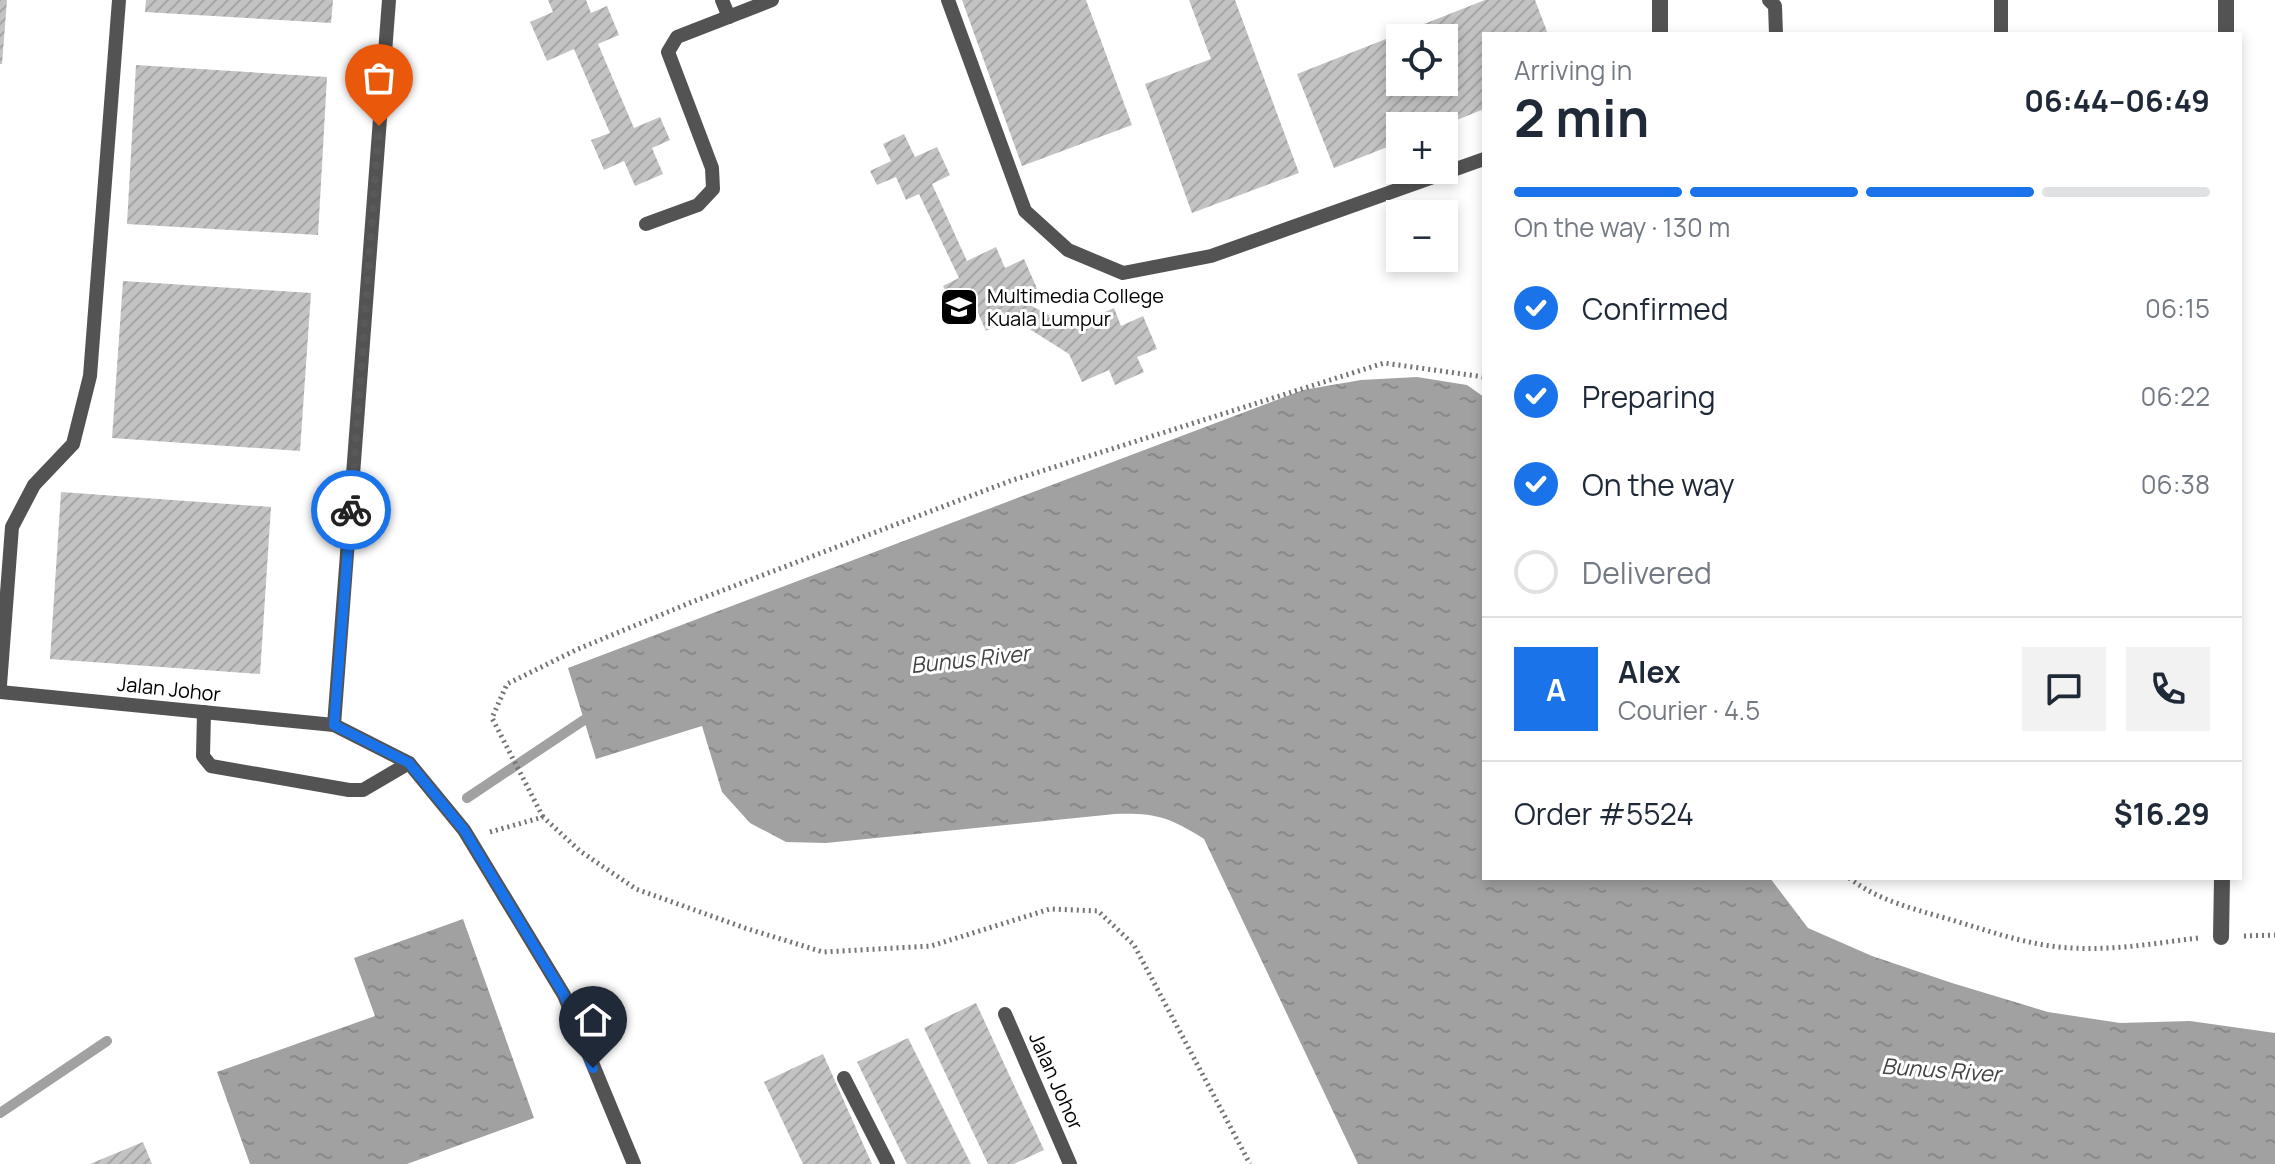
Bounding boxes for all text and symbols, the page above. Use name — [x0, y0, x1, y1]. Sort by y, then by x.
map controls — [1386, 24, 1458, 272]
button: locate — [1386, 24, 1458, 96]
pin — [345, 44, 413, 126]
text: Arriving in — [1514, 52, 1632, 88]
icon: bag — [357, 56, 401, 100]
text: 06:44–06:49 — [2024, 80, 2210, 121]
text: 2 min — [1514, 82, 1649, 153]
button: + — [1386, 112, 1458, 184]
button: − — [1386, 200, 1458, 272]
text: On the way · 130 m — [1514, 209, 1730, 245]
place label: Multimedia College Kuala Lumpur — [987, 282, 1164, 332]
school or university icon: Multimedia College Kuala Lumpur — [938, 286, 980, 328]
icon: check — [1514, 286, 1558, 330]
text: Confirmed — [1582, 288, 1729, 329]
text: 06:15 — [2145, 290, 2210, 326]
icon: check — [1514, 374, 1558, 418]
text: Preparing — [1582, 376, 1716, 417]
text: 06:22 — [2141, 378, 2210, 414]
icon: check — [1514, 462, 1558, 506]
text: On the way — [1582, 464, 1735, 505]
text: 06:38 — [2141, 466, 2210, 502]
courier — [311, 470, 391, 550]
icon: bike — [329, 488, 373, 532]
text: Delivered — [1582, 552, 1712, 593]
water label: Bunus River — [909, 638, 1034, 680]
button: chat — [2022, 647, 2106, 731]
button: phone — [2126, 647, 2210, 731]
text: Alex — [1618, 651, 1681, 692]
text: A — [1546, 669, 1566, 710]
street label: Jalan Johor — [116, 670, 222, 707]
text: Courier · 4.5 — [1618, 692, 1760, 728]
text: Order #5524 — [1514, 793, 1694, 834]
text: $16.29 — [2114, 793, 2210, 834]
pin — [559, 986, 627, 1068]
icon: home — [571, 998, 615, 1042]
street label: Jalan Johor — [1023, 1028, 1090, 1134]
water label: Bunus River — [1881, 1051, 2005, 1089]

